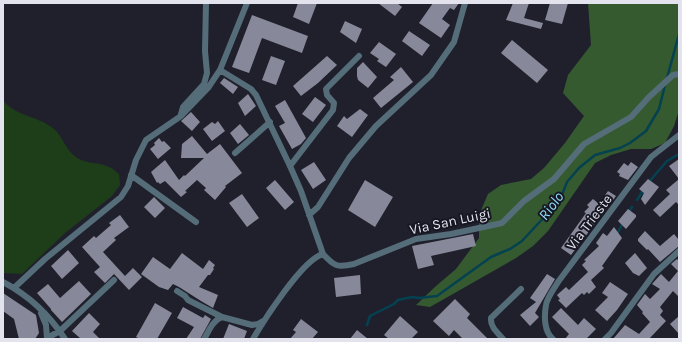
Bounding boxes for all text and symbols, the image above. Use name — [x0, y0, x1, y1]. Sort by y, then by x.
water label: Riolo — [535, 188, 568, 224]
street label: Via Trieste — [563, 191, 616, 253]
street label: Via San Luigi — [408, 205, 492, 238]

